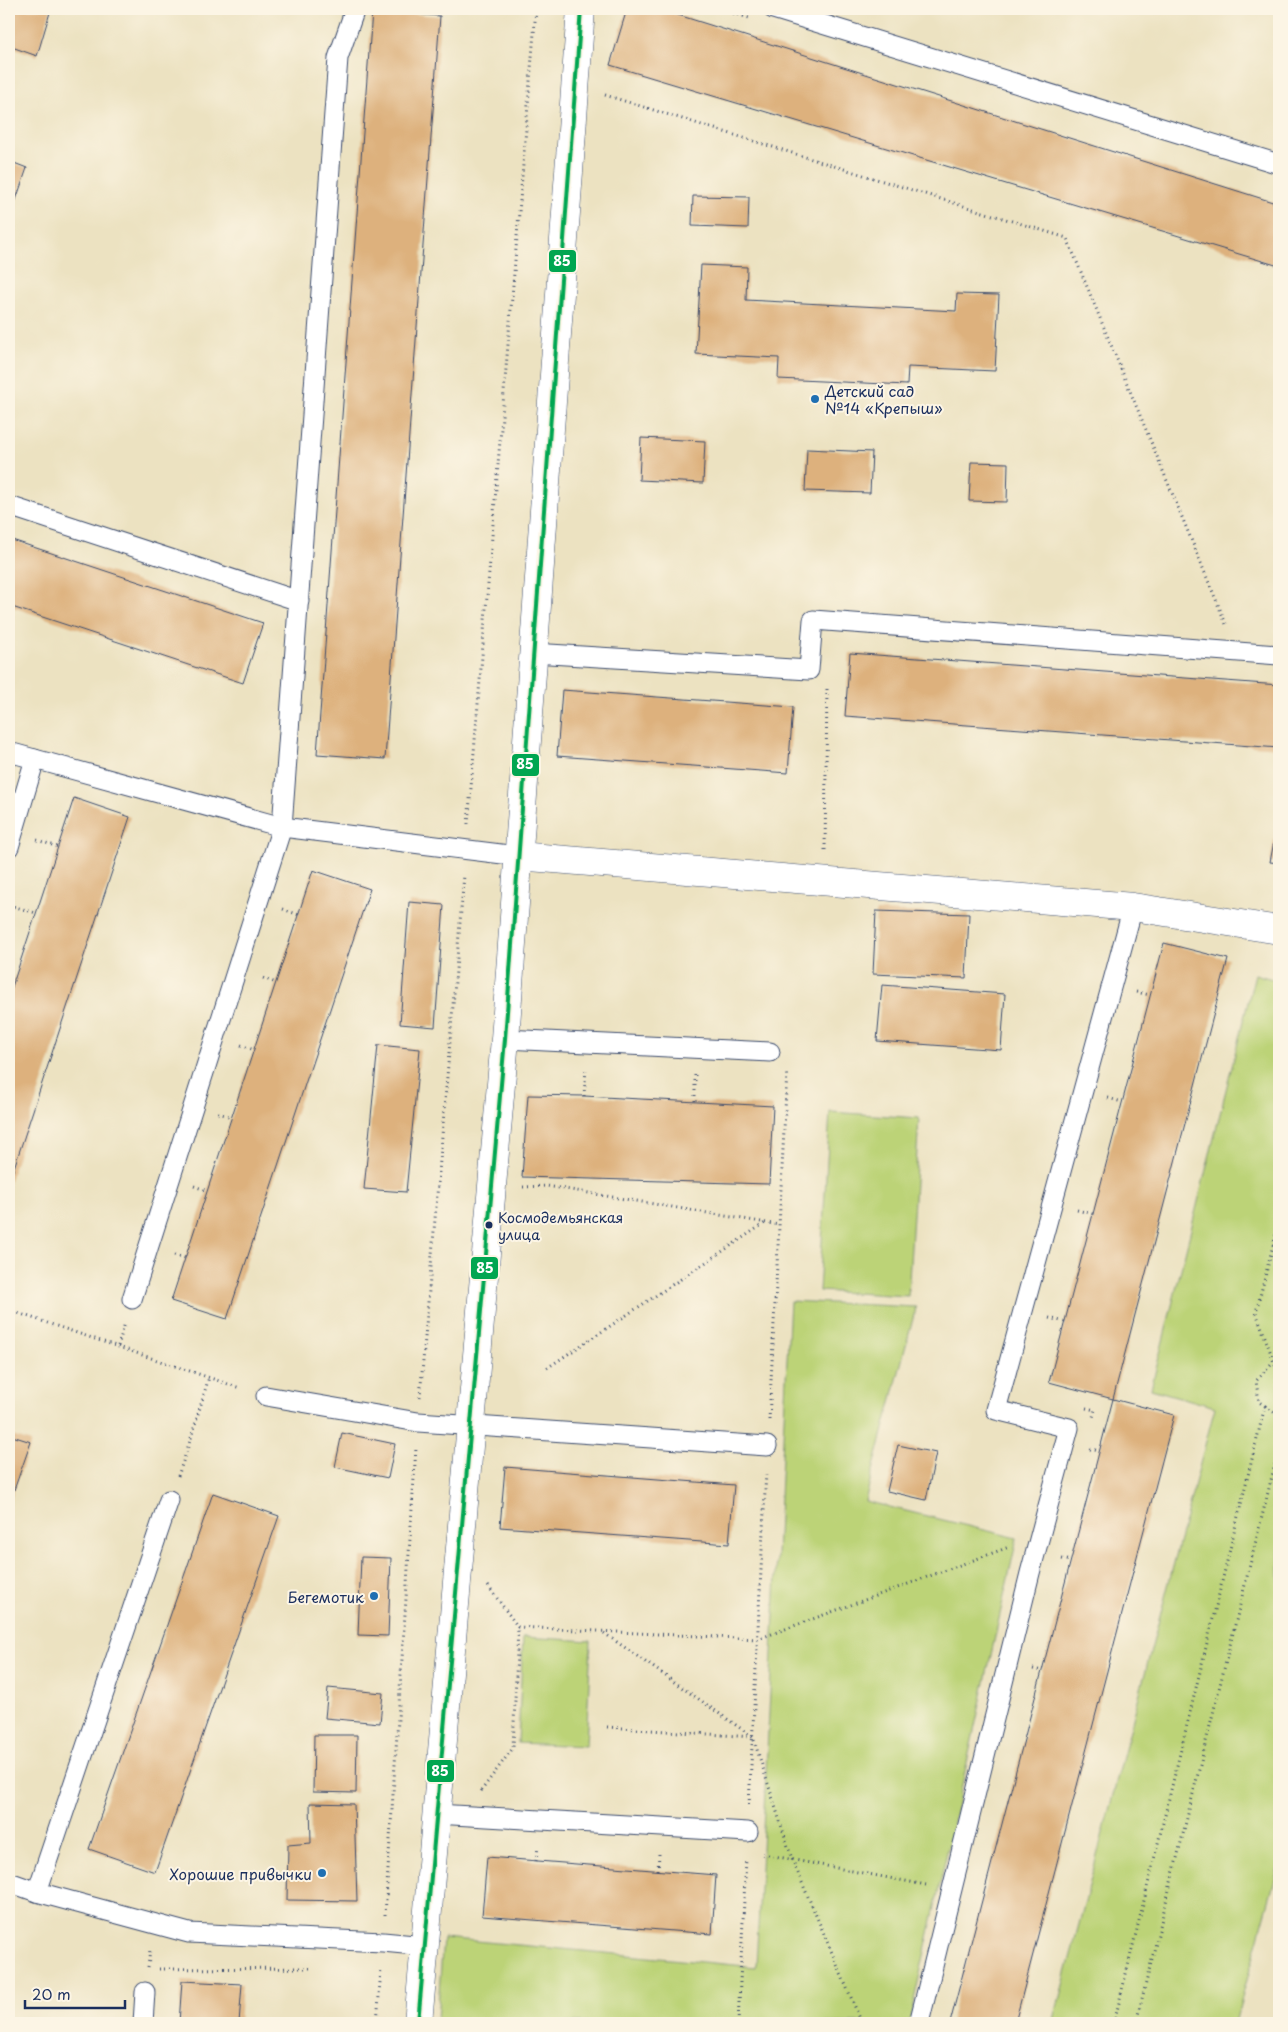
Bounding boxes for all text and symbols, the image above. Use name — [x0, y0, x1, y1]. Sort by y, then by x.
line badge: 85 — [548, 249, 577, 273]
text: 85 — [553, 250, 571, 271]
place label: Детский сад №14 «Крепыш» — [824, 379, 943, 419]
marker: Детский сад №14 «Крепыш» — [809, 393, 821, 405]
line badge: 85 — [511, 753, 540, 777]
text: 85 — [516, 753, 534, 774]
place label: Космодемьянская улица — [498, 1207, 623, 1245]
marker: Космодемьянская улица — [484, 1220, 494, 1230]
line badge: 85 — [470, 1256, 499, 1280]
text: 85 — [476, 1257, 494, 1278]
place label: Бегемотик — [287, 1585, 364, 1608]
marker: Бегемотик — [368, 1590, 380, 1602]
line badge: 85 — [426, 1759, 455, 1783]
text: 85 — [431, 1760, 449, 1781]
place label: Хорошие привычки — [169, 1862, 312, 1885]
marker: Хорошие привычки — [316, 1867, 328, 1879]
scale bar — [25, 1977, 125, 2009]
text: 20 m — [32, 1982, 71, 2005]

